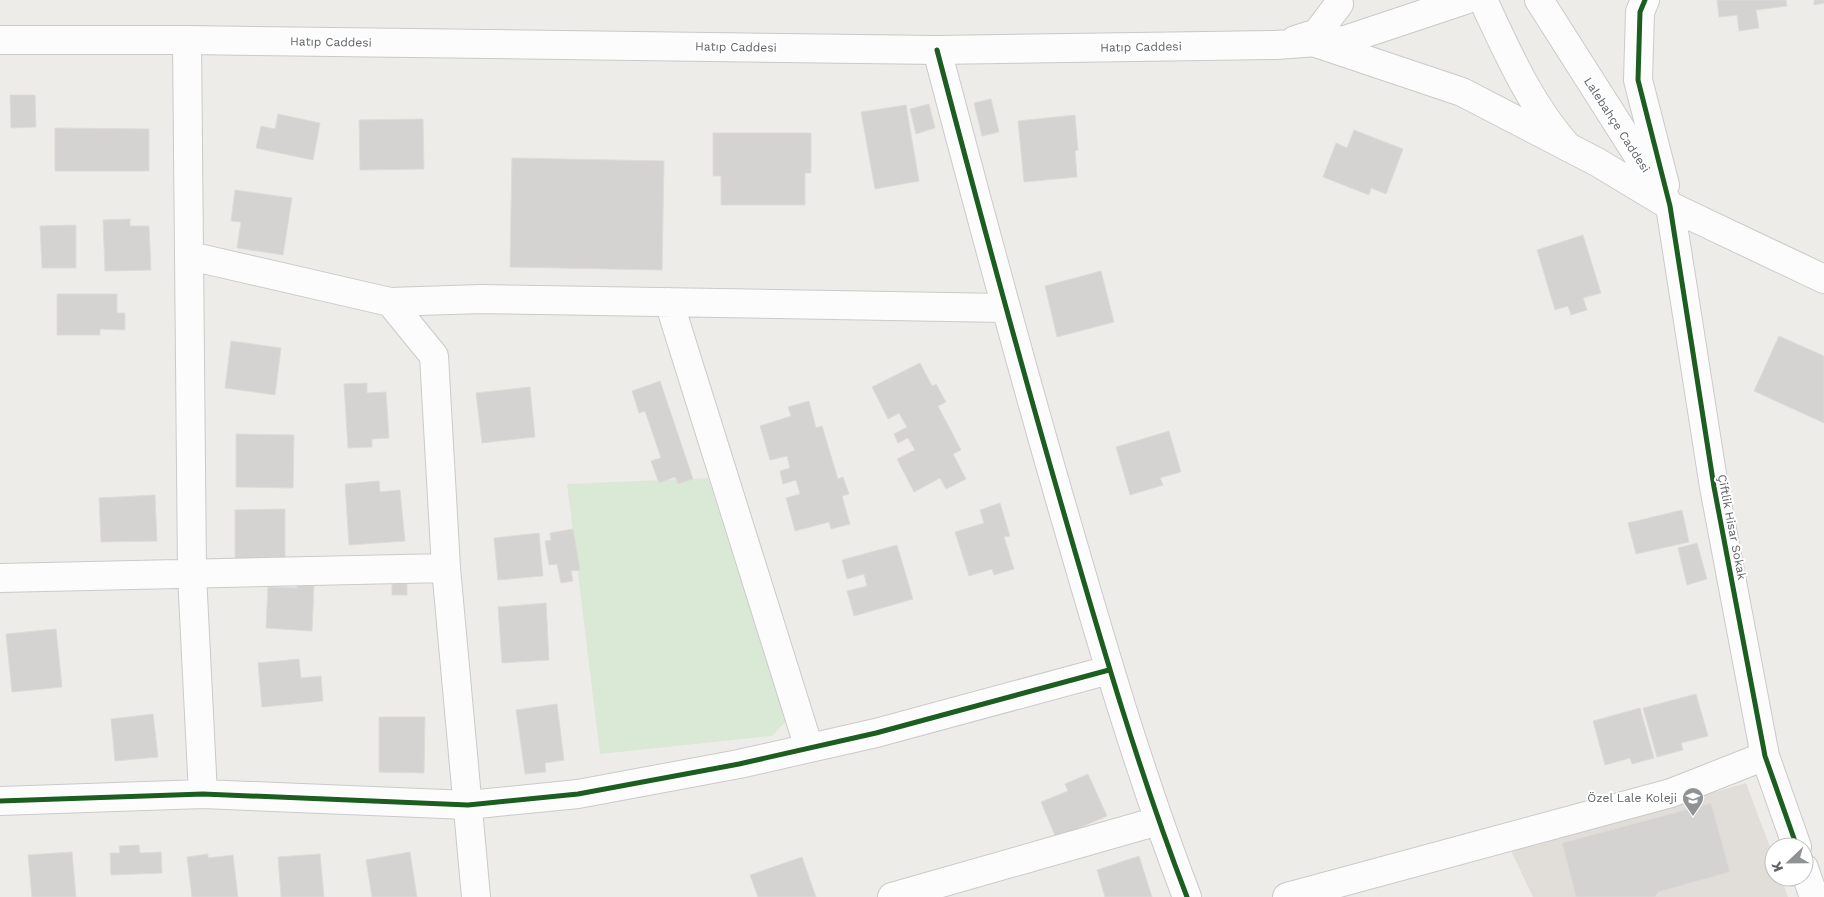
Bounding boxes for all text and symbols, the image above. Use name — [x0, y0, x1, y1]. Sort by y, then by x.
street label: Hatıp Caddesi — [290, 34, 372, 50]
street label: Hatıp Caddesi — [695, 39, 777, 55]
street label: Hatıp Caddesi — [1100, 39, 1182, 55]
street label: Lalebahçe Caddesi — [1581, 75, 1653, 175]
street label: Çiftlik Hisar Sokak — [1715, 473, 1749, 581]
school or university icon: Özel Lale Koleji — [1681, 786, 1705, 817]
place label: Özel Lale Koleji — [1587, 791, 1677, 805]
north arrow — [1764, 837, 1814, 887]
text: K — [1768, 859, 1786, 874]

